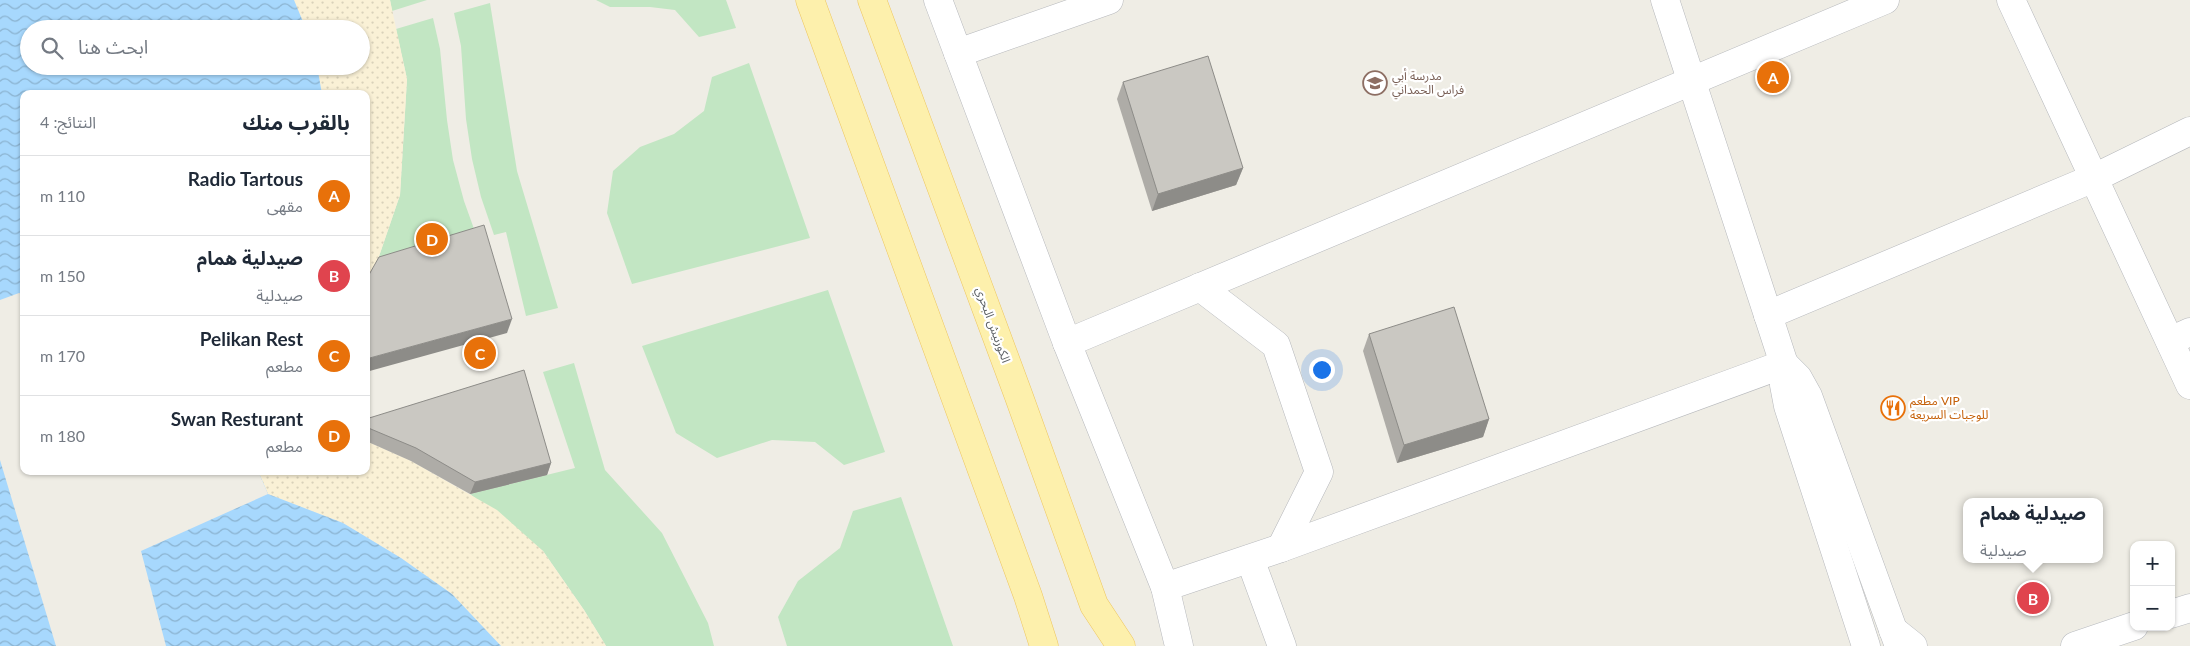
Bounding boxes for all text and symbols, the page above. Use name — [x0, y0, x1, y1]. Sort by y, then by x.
search box — [20, 20, 370, 75]
icon: search — [38, 34, 66, 62]
text: ابحث هنا — [78, 35, 148, 58]
pin: A — [1757, 58, 1789, 96]
place label: مدرسة أبي فراس الحمداني — [1392, 68, 1464, 100]
school or university icon: مدرسة أبي فراس الحمداني — [1362, 70, 1388, 96]
text: بالقرب منك — [243, 109, 350, 134]
text: النتائج: 4 — [40, 112, 96, 131]
text: Radio Tartous — [188, 167, 303, 190]
text: 110 m — [40, 186, 85, 205]
text: A — [328, 186, 340, 205]
text: مقهى — [267, 196, 303, 215]
pin: D — [416, 220, 448, 258]
text: صيدلية همام — [197, 246, 303, 269]
text: 150 m — [40, 266, 85, 285]
text: B — [329, 266, 339, 285]
text: صيدلية — [256, 285, 303, 304]
street label: الكورنيش البحري — [970, 285, 1014, 366]
text: Pelikan Rest — [200, 327, 303, 350]
pin: C — [464, 334, 496, 372]
text: 170 m — [40, 346, 85, 365]
text: C — [329, 346, 339, 365]
text: مطعم — [266, 356, 303, 375]
your location — [1309, 357, 1335, 383]
place label: مطعم VIP للوجبات السريعة — [1910, 393, 1988, 422]
restaurant icon: مطعم VIP للوجبات السريعة — [1880, 395, 1906, 421]
text: Swan Resturant — [171, 407, 303, 430]
text: 180 m — [40, 426, 85, 445]
text: D — [328, 426, 340, 445]
text: مطعم — [266, 436, 303, 455]
popup — [1963, 498, 2103, 563]
text: صيدلية همام — [1980, 501, 2086, 524]
text: صيدلية — [1980, 540, 2027, 559]
map controls — [2130, 541, 2175, 631]
button: + — [2130, 541, 2175, 586]
pin: B — [2017, 579, 2049, 617]
button: − — [2130, 586, 2175, 631]

